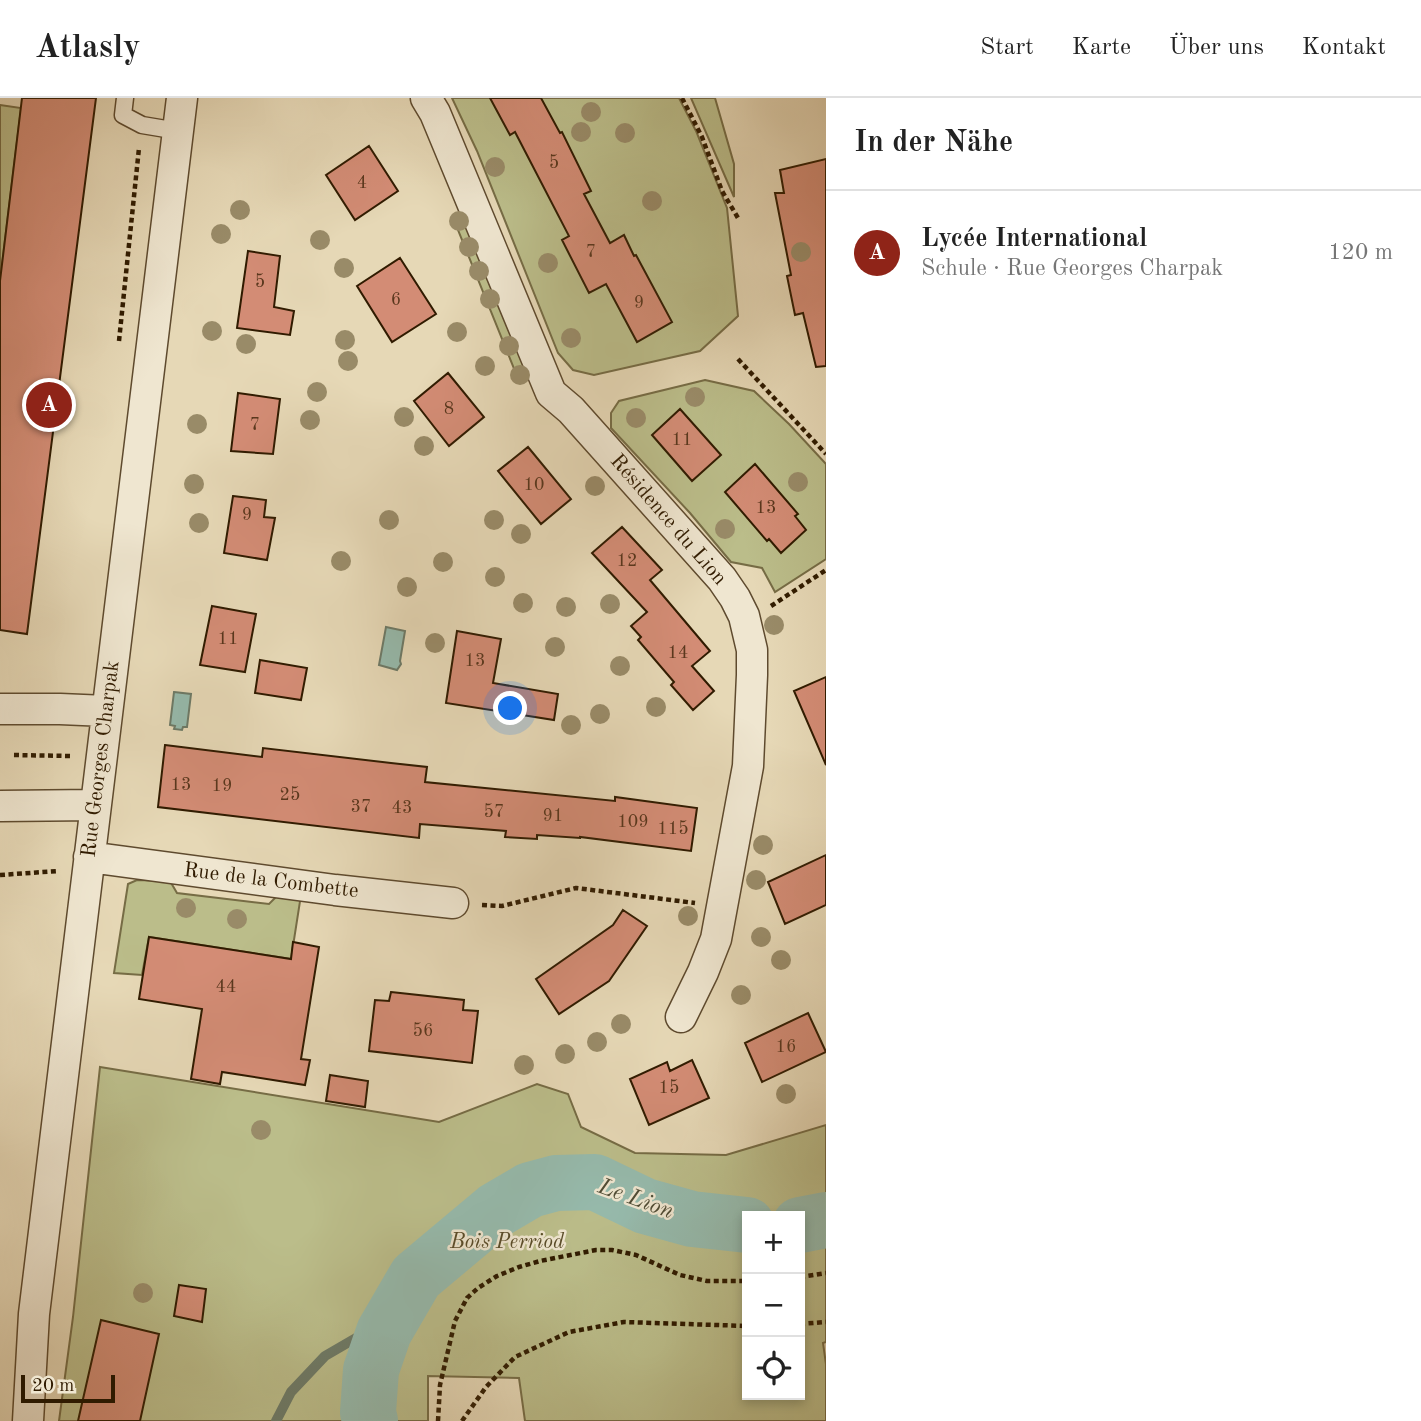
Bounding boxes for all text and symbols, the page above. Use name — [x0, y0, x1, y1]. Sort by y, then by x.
text: Atlasly — [35, 32, 140, 65]
text: Start — [980, 36, 1034, 60]
text: Karte — [1072, 36, 1131, 60]
text: Über uns — [1169, 36, 1264, 60]
text: Kontakt — [1302, 36, 1386, 60]
text: In der Nähe — [854, 128, 1013, 158]
house number: 5 — [549, 154, 559, 172]
house number: 4 — [357, 174, 367, 192]
text: Lycée International — [921, 226, 1147, 252]
text: A — [868, 241, 886, 264]
text: 120 m — [1328, 241, 1393, 264]
house number: 7 — [586, 243, 596, 261]
text: Schule · Rue Georges Charpak — [921, 257, 1223, 280]
house number: 5 — [255, 273, 265, 291]
house number: 6 — [391, 291, 401, 309]
house number: 9 — [634, 294, 644, 312]
pin: A — [26, 379, 72, 431]
house number: 8 — [444, 400, 454, 418]
house number: 7 — [250, 416, 260, 434]
house number: 11 — [672, 431, 692, 449]
street label: Résidence du Lion — [606, 451, 730, 589]
house number: 10 — [524, 476, 544, 494]
house number: 13 — [756, 499, 776, 517]
house number: 9 — [242, 506, 252, 524]
house number: 12 — [617, 552, 637, 570]
house number: 11 — [218, 630, 238, 648]
house number: 14 — [668, 644, 688, 662]
house number: 13 — [465, 652, 485, 670]
street label: Rue Georges Charpak — [78, 659, 124, 859]
your location — [493, 691, 527, 725]
house number: 13 — [171, 776, 191, 794]
house number: 19 — [212, 777, 232, 795]
house number: 25 — [280, 786, 300, 804]
house number: 37 — [351, 798, 371, 816]
house number: 43 — [392, 799, 412, 817]
house number: 57 — [484, 803, 504, 821]
house number: 91 — [543, 807, 563, 825]
house number: 109 — [617, 813, 649, 831]
house number: 115 — [657, 820, 689, 838]
street label: Rue de la Combette — [182, 860, 360, 902]
house number: 44 — [216, 978, 236, 996]
house number: 56 — [413, 1022, 433, 1040]
house number: 16 — [776, 1038, 796, 1056]
house number: 15 — [659, 1079, 679, 1097]
water label: Le Lion — [594, 1174, 677, 1223]
map controls — [742, 1211, 805, 1400]
button: + — [742, 1211, 805, 1274]
park label: Bois Perriod — [449, 1232, 565, 1253]
button: − — [742, 1274, 805, 1337]
button: locate — [742, 1337, 805, 1400]
scale bar — [21, 1372, 116, 1404]
text: 20 m — [32, 1377, 74, 1396]

